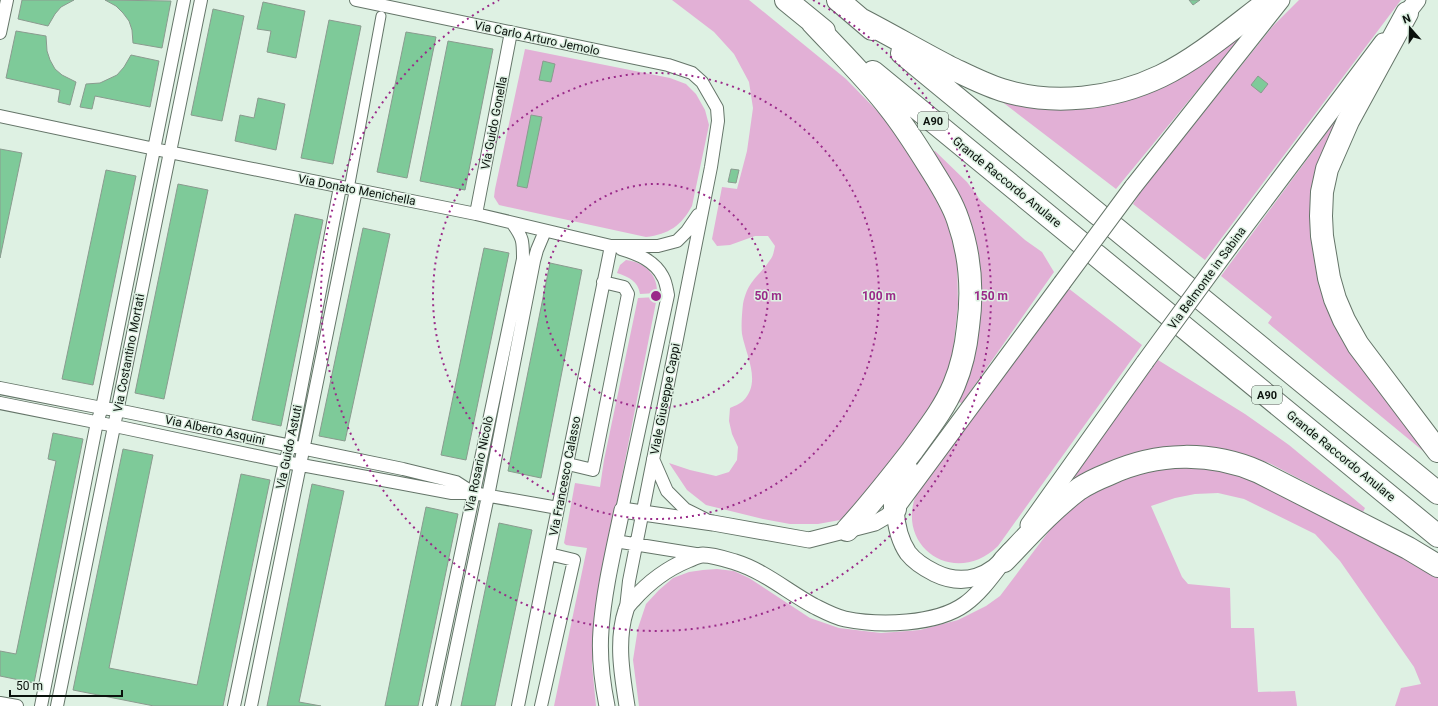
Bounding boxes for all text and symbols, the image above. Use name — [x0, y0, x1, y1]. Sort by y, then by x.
north arrow — [1390, 8, 1430, 48]
text: N — [1401, 12, 1413, 27]
street label: Via Carlo Arturo Jemolo — [473, 18, 601, 58]
street label: Via Guido Gonella — [478, 75, 510, 171]
road number: A90 — [918, 112, 948, 130]
street label: Grande Raccordo Anulare — [950, 134, 1064, 230]
street label: Via Donato Menichella — [297, 172, 417, 208]
street label: Via Belmonte in Sabina — [1165, 224, 1249, 332]
centre of rings — [649, 289, 663, 303]
text: 50 m — [754, 289, 782, 303]
text: 100 m — [862, 289, 896, 303]
text: 150 m — [974, 289, 1008, 303]
street label: Via Costantino Mortati — [111, 293, 147, 413]
street label: Viale Giuseppe Cappi — [647, 342, 683, 456]
road number: A90 — [1252, 386, 1282, 404]
street label: Via Guido Astuti — [273, 404, 305, 490]
street label: Grande Raccordo Anulare — [1284, 408, 1398, 504]
street label: Via Alberto Asquini — [164, 413, 266, 447]
street label: Via Rosario Nicolò — [462, 414, 496, 513]
street label: Via Francesco Calasso — [547, 415, 583, 537]
scale bar — [10, 672, 122, 698]
text: 50 m — [16, 679, 43, 693]

